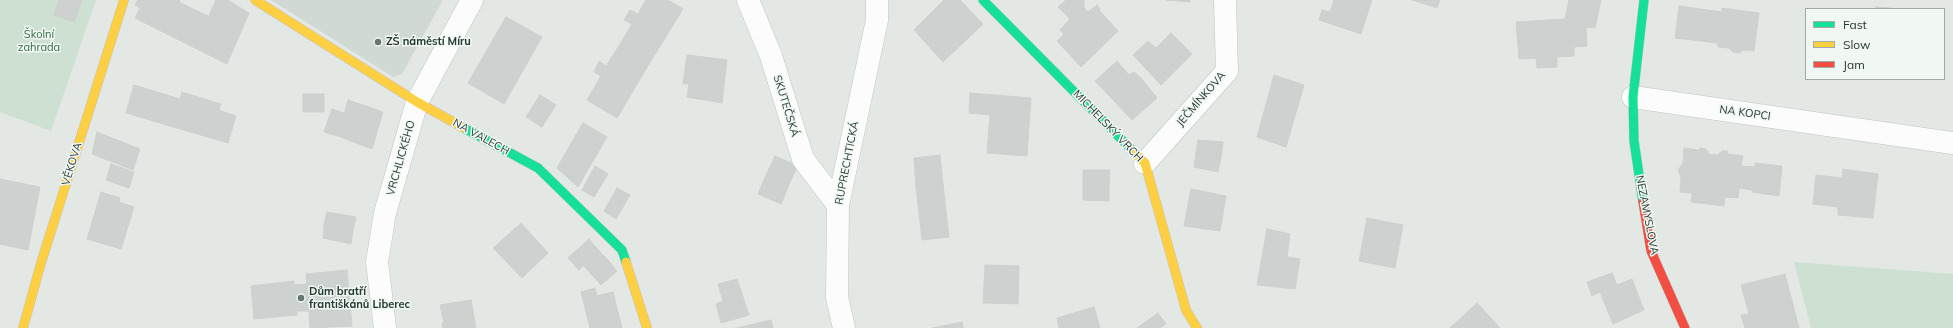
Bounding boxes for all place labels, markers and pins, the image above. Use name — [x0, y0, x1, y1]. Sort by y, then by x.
place label: ZŠ náměstí Míru — [386, 35, 471, 49]
marker: ZŠ náměstí Míru — [373, 37, 383, 47]
place label: Dům bratří františkánů Liberec — [309, 285, 410, 311]
marker: Dům bratří františkánů Liberec — [296, 293, 306, 303]

